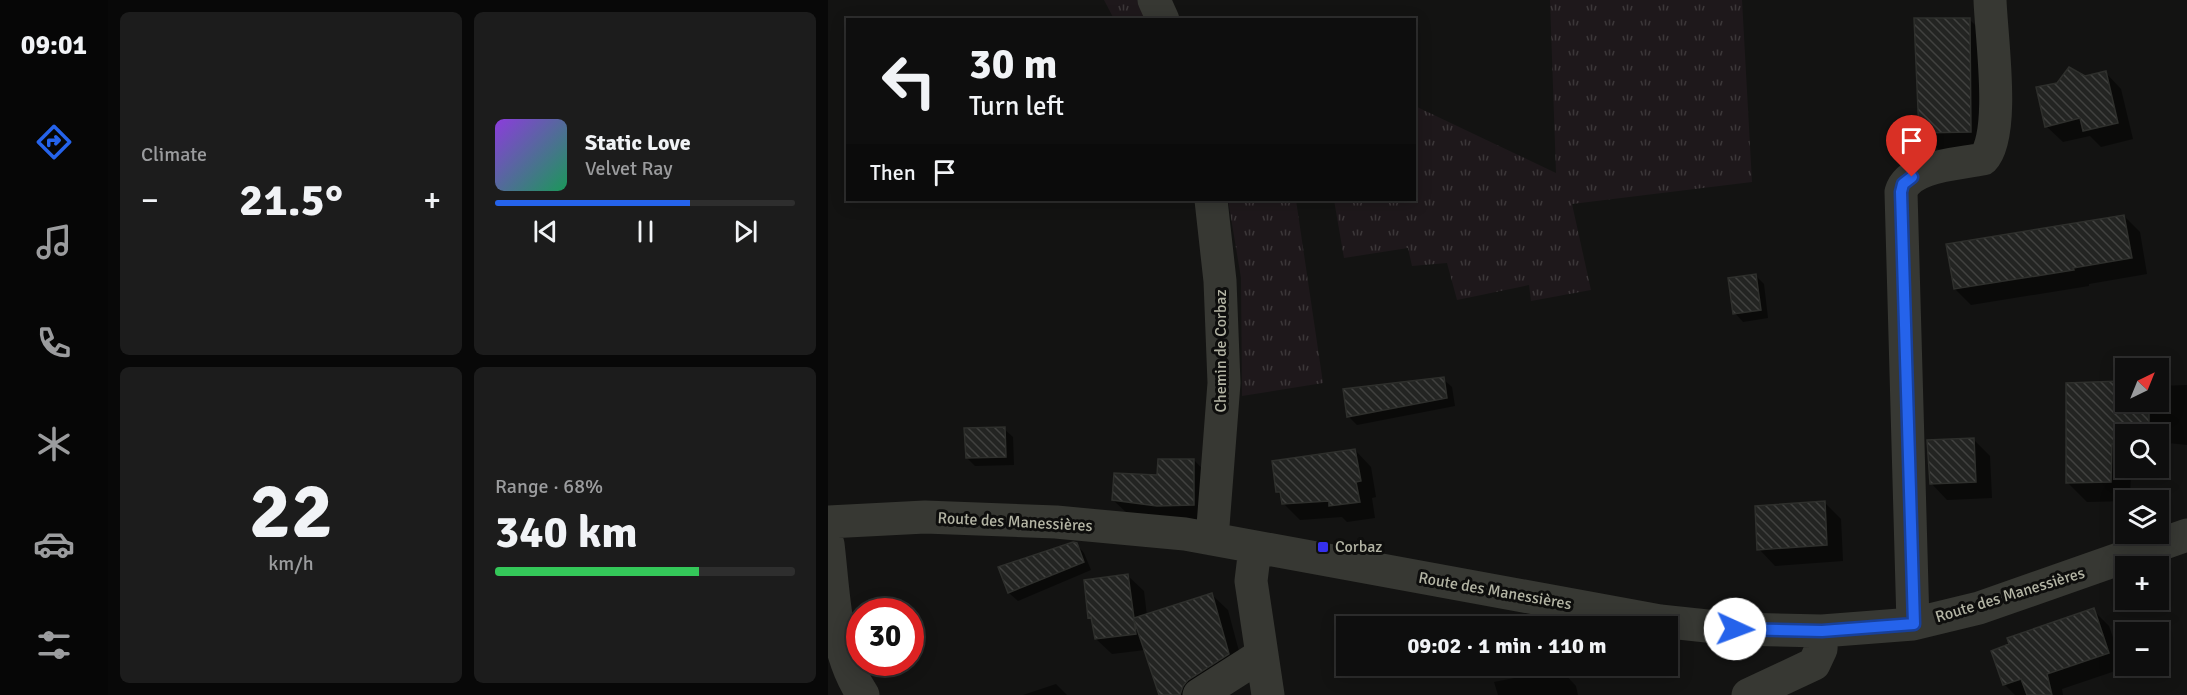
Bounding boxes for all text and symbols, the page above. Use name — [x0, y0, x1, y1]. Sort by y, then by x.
text: 09:01 — [21, 29, 87, 62]
text: 30 m — [969, 39, 1058, 90]
icon: left — [870, 42, 948, 120]
text: Turn left — [969, 90, 1064, 123]
pin — [1886, 115, 1937, 177]
icon: directions — [33, 121, 75, 163]
icon: arrive — [1895, 124, 1928, 157]
text: Static Love — [585, 129, 691, 156]
text: Climate — [141, 142, 207, 167]
text: Velvet Ray — [585, 156, 673, 181]
icon: arrive — [928, 156, 961, 189]
text: Then — [870, 159, 916, 186]
text: 21.5° — [239, 173, 343, 228]
text: − — [141, 180, 159, 221]
text: + — [423, 180, 441, 221]
icon: previous — [529, 215, 562, 248]
icon: pause — [629, 215, 662, 248]
icon: next — [729, 215, 762, 248]
icon: music — [33, 221, 75, 263]
street label: Chemin de Corbaz — [1211, 289, 1231, 413]
icon: phone — [33, 322, 75, 364]
north arrow — [2115, 358, 2169, 412]
map controls — [2115, 358, 2169, 676]
icon: climate — [33, 423, 75, 465]
button: search — [2115, 424, 2169, 478]
text: 22 — [249, 464, 333, 560]
text: Range · 68% — [495, 474, 603, 499]
button: layers — [2115, 490, 2169, 544]
text: 340 km — [495, 505, 638, 560]
street label: Route des Manessières — [937, 508, 1093, 536]
icon: car — [33, 523, 75, 565]
place label: Corbaz — [1335, 537, 1382, 557]
marker: Corbaz — [1316, 540, 1330, 554]
text: km/h — [268, 551, 314, 576]
button: + — [2115, 556, 2169, 610]
street label: Route des Manessières — [1933, 563, 2087, 627]
street label: Route des Manessières — [1417, 568, 1573, 614]
position arrow — [1703, 597, 1767, 661]
speed limit sign: 30 — [846, 598, 924, 676]
button: − — [2115, 622, 2169, 676]
icon: filters — [33, 624, 75, 666]
text: 09:02 · 1 min · 110 m — [1407, 632, 1607, 659]

